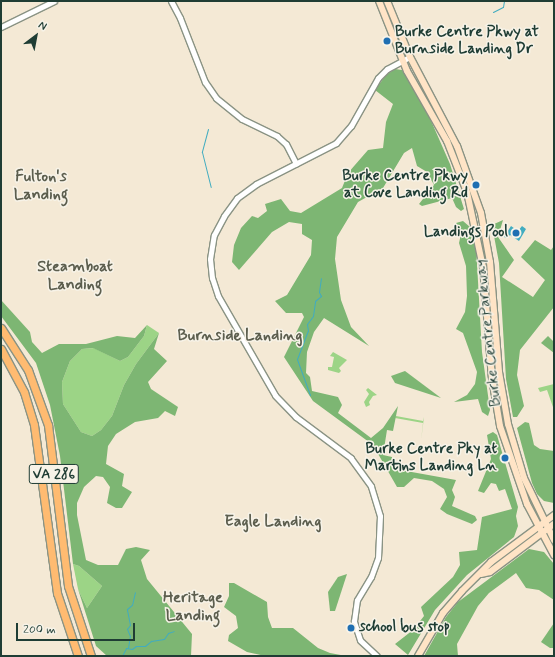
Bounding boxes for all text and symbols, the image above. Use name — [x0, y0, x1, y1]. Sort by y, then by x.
north arrow — [16, 16, 56, 56]
text: N — [36, 18, 49, 34]
place label: Burke Centre Pkwy at Burnside Landing Dr — [395, 23, 543, 58]
marker: Burke Centre Pkwy at Burnside Landing Dr — [382, 36, 392, 46]
district label: Fulton's Landing — [14, 167, 68, 205]
place label: Burke Centre Pkwy at Cove Landing Rd — [340, 167, 468, 202]
marker: Burke Centre Pkwy at Cove Landing Rd — [471, 180, 481, 190]
place label: Landings Pool — [424, 224, 508, 242]
marker: Landings Pool — [511, 228, 521, 238]
district label: Steamboat Landing — [37, 257, 113, 295]
street label: Burke Centre Parkway — [472, 259, 506, 407]
district label: Burnside Landing — [179, 326, 301, 346]
place label: Burke Centre Pky at Martins Landing Ln — [361, 440, 497, 475]
marker: Burke Centre Pky at Martins Landing Ln — [500, 453, 510, 463]
road number: VA 286 — [28, 462, 80, 486]
district label: Eagle Landing — [226, 512, 320, 532]
district label: Heritage Landing — [163, 588, 223, 626]
scale bar — [18, 615, 137, 641]
place label: school bus stop — [359, 619, 448, 637]
text: 200 m — [23, 622, 56, 638]
marker: school bus stop — [346, 623, 356, 633]

